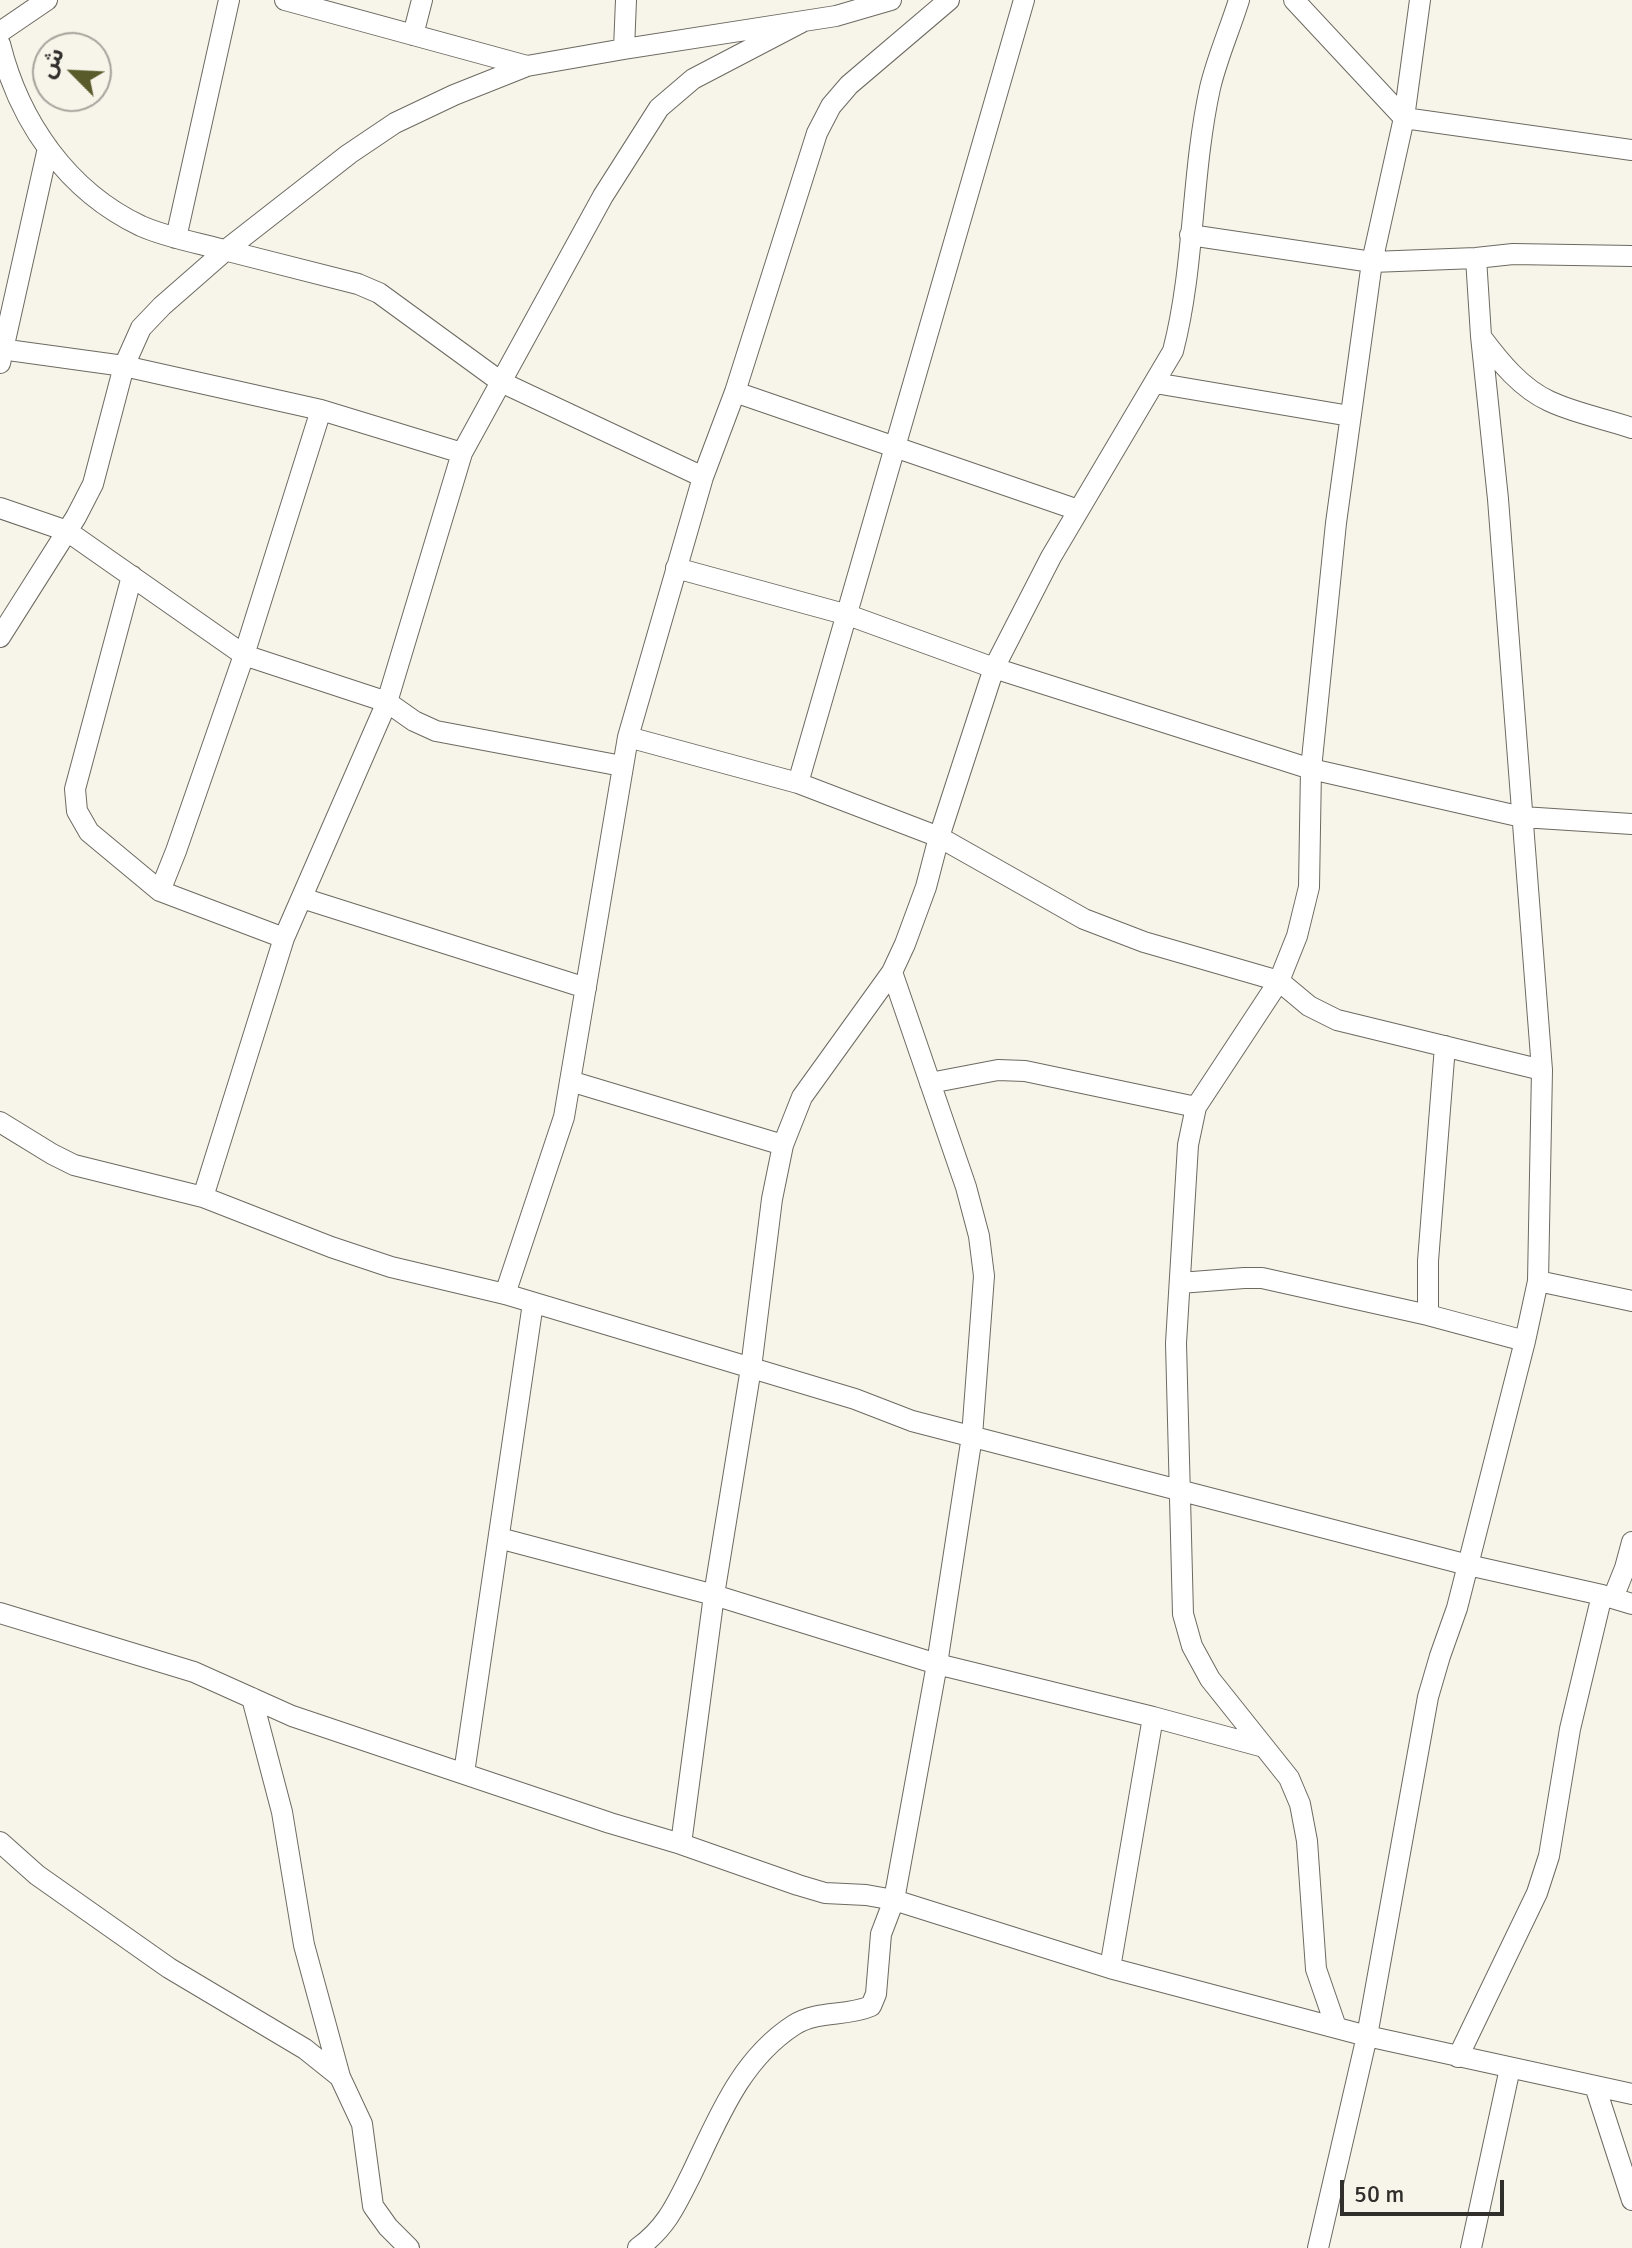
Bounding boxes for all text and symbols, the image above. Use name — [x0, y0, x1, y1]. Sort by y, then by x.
north arrow — [32, 32, 112, 112]
text: ش — [33, 44, 70, 82]
scale bar — [1344, 2164, 1508, 2214]
text: 50 m — [1354, 2179, 1404, 2209]

